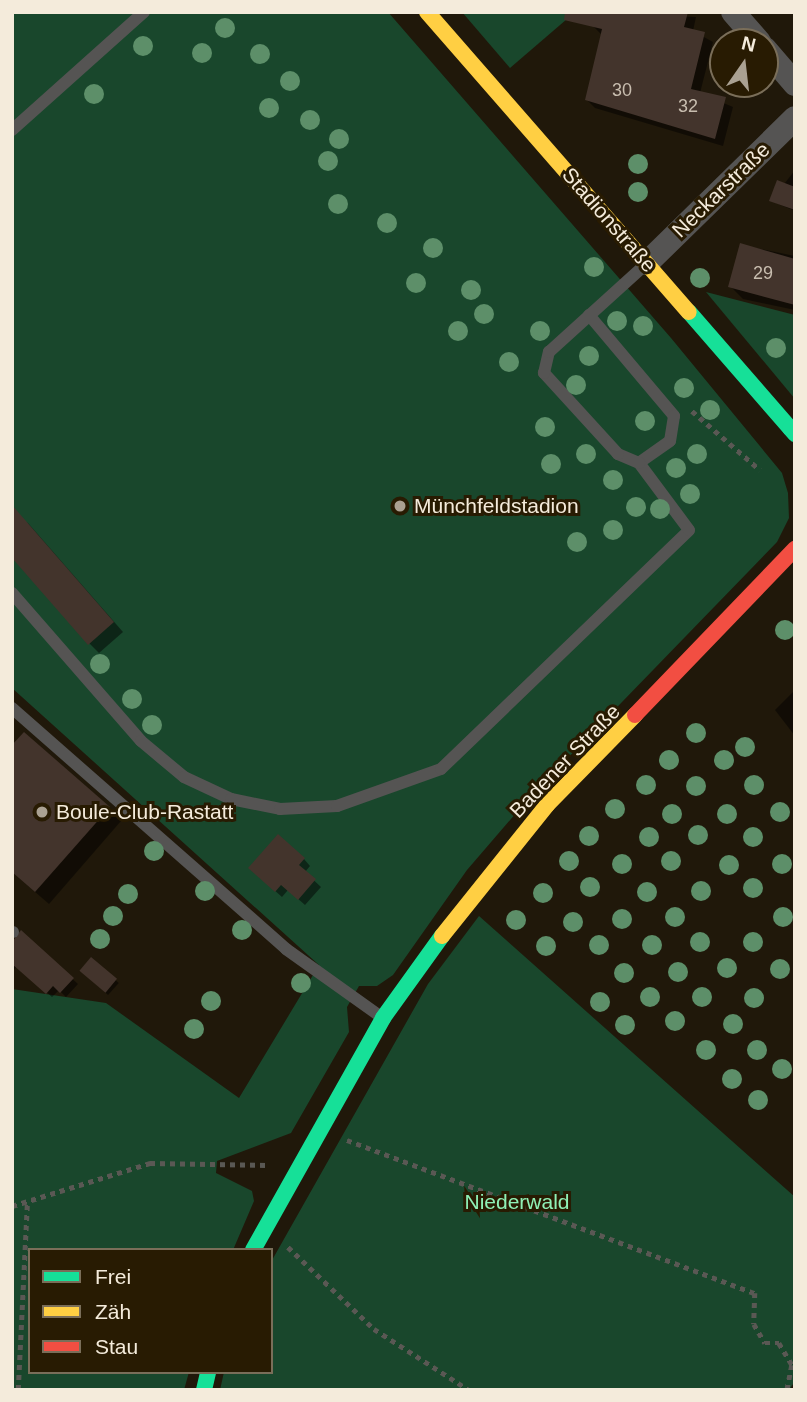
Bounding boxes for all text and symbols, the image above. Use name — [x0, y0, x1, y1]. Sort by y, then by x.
north arrow — [709, 28, 779, 98]
text: N — [740, 32, 758, 56]
house number: 30 — [612, 79, 632, 101]
house number: 32 — [678, 95, 698, 117]
street label: Neckarstraße — [667, 137, 775, 243]
street label: Stadionstraße — [557, 162, 661, 278]
house number: 29 — [753, 262, 773, 284]
place label: Münchfeldstadion — [414, 493, 579, 519]
marker: Münchfeldstadion — [392, 498, 408, 514]
street label: Badener Straße — [504, 699, 626, 823]
place label: Boule-Club-Rastatt — [56, 799, 233, 825]
marker: Boule-Club-Rastatt — [34, 804, 50, 820]
park label: Niederwald — [464, 1189, 570, 1215]
legend — [28, 1248, 273, 1374]
text: Frei — [95, 1265, 131, 1288]
text: Zäh — [95, 1300, 131, 1323]
text: Stau — [95, 1335, 138, 1358]

